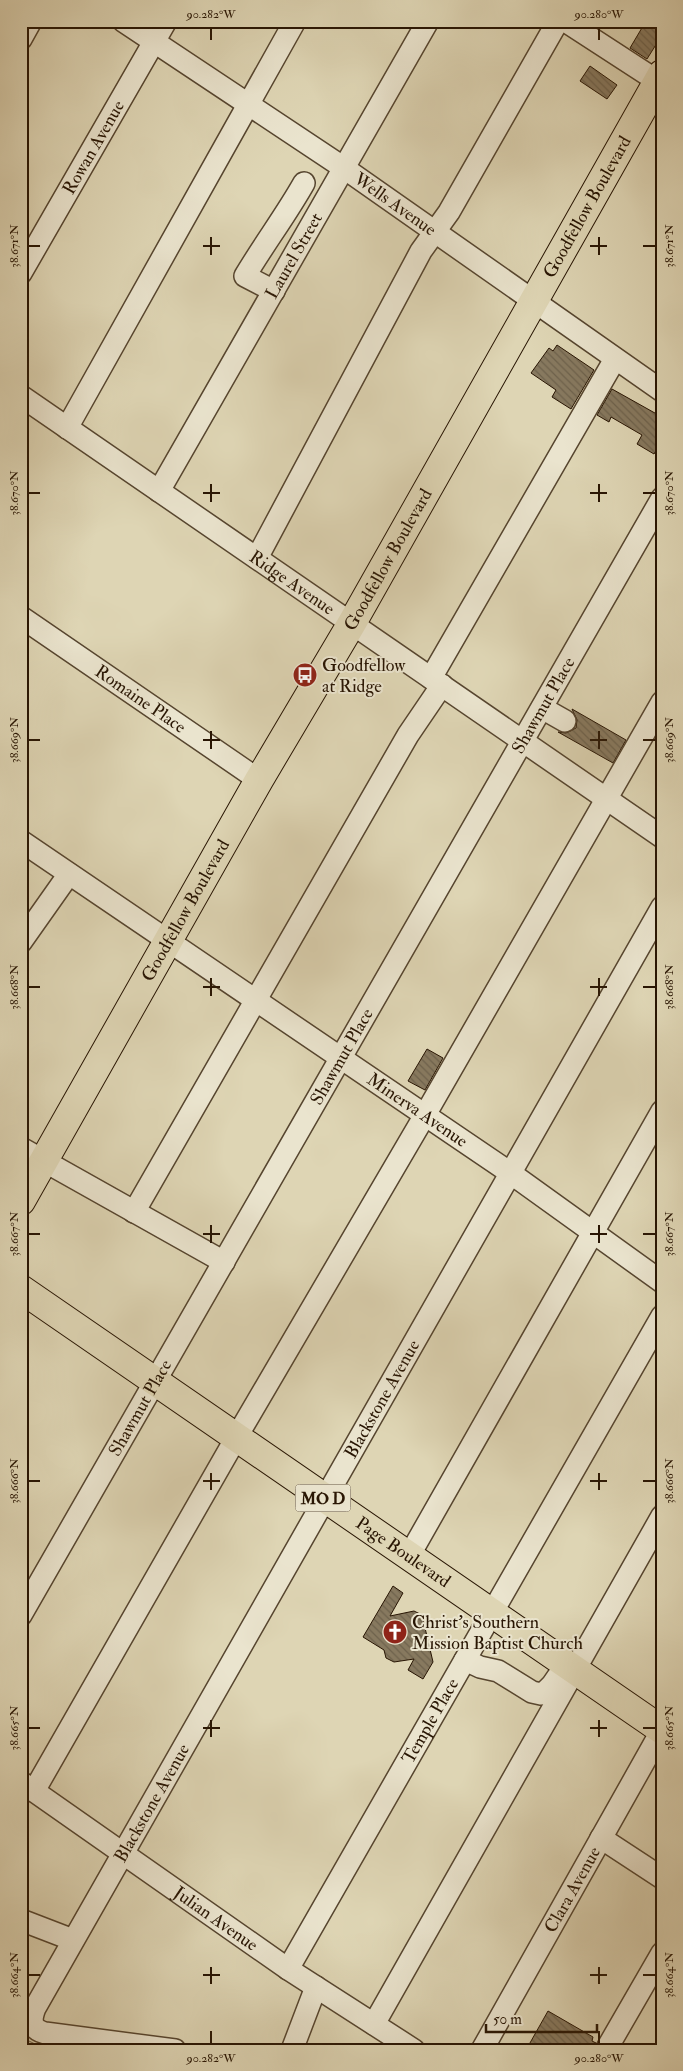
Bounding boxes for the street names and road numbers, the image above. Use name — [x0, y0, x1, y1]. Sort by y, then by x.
street label: Rowan Avenue — [58, 96, 130, 199]
street label: Goodfellow Boulevard — [538, 132, 637, 282]
street label: Wells Avenue — [348, 167, 441, 241]
street label: Laurel Street — [260, 209, 328, 303]
street label: Goodfellow Boulevard — [339, 484, 438, 635]
street label: Ridge Avenue — [245, 545, 339, 621]
street label: Shawmut Place — [507, 653, 581, 758]
street label: Romaine Place — [90, 660, 191, 739]
street label: Goodfellow Boulevard — [136, 835, 235, 986]
street label: Shawmut Place — [305, 1004, 379, 1109]
street label: Minerva Avenue — [362, 1068, 472, 1153]
street label: Blackstone Avenue — [339, 1335, 425, 1463]
street label: Shawmut Place — [104, 1355, 177, 1460]
road number: MO D — [296, 1485, 350, 1512]
street label: Page Boulevard — [351, 1512, 455, 1593]
street label: Temple Place — [397, 1674, 464, 1768]
street label: Blackstone Avenue — [109, 1739, 195, 1867]
street label: Clara Avenue — [539, 1842, 606, 1937]
street label: Julian Avenue — [168, 1881, 263, 1957]

